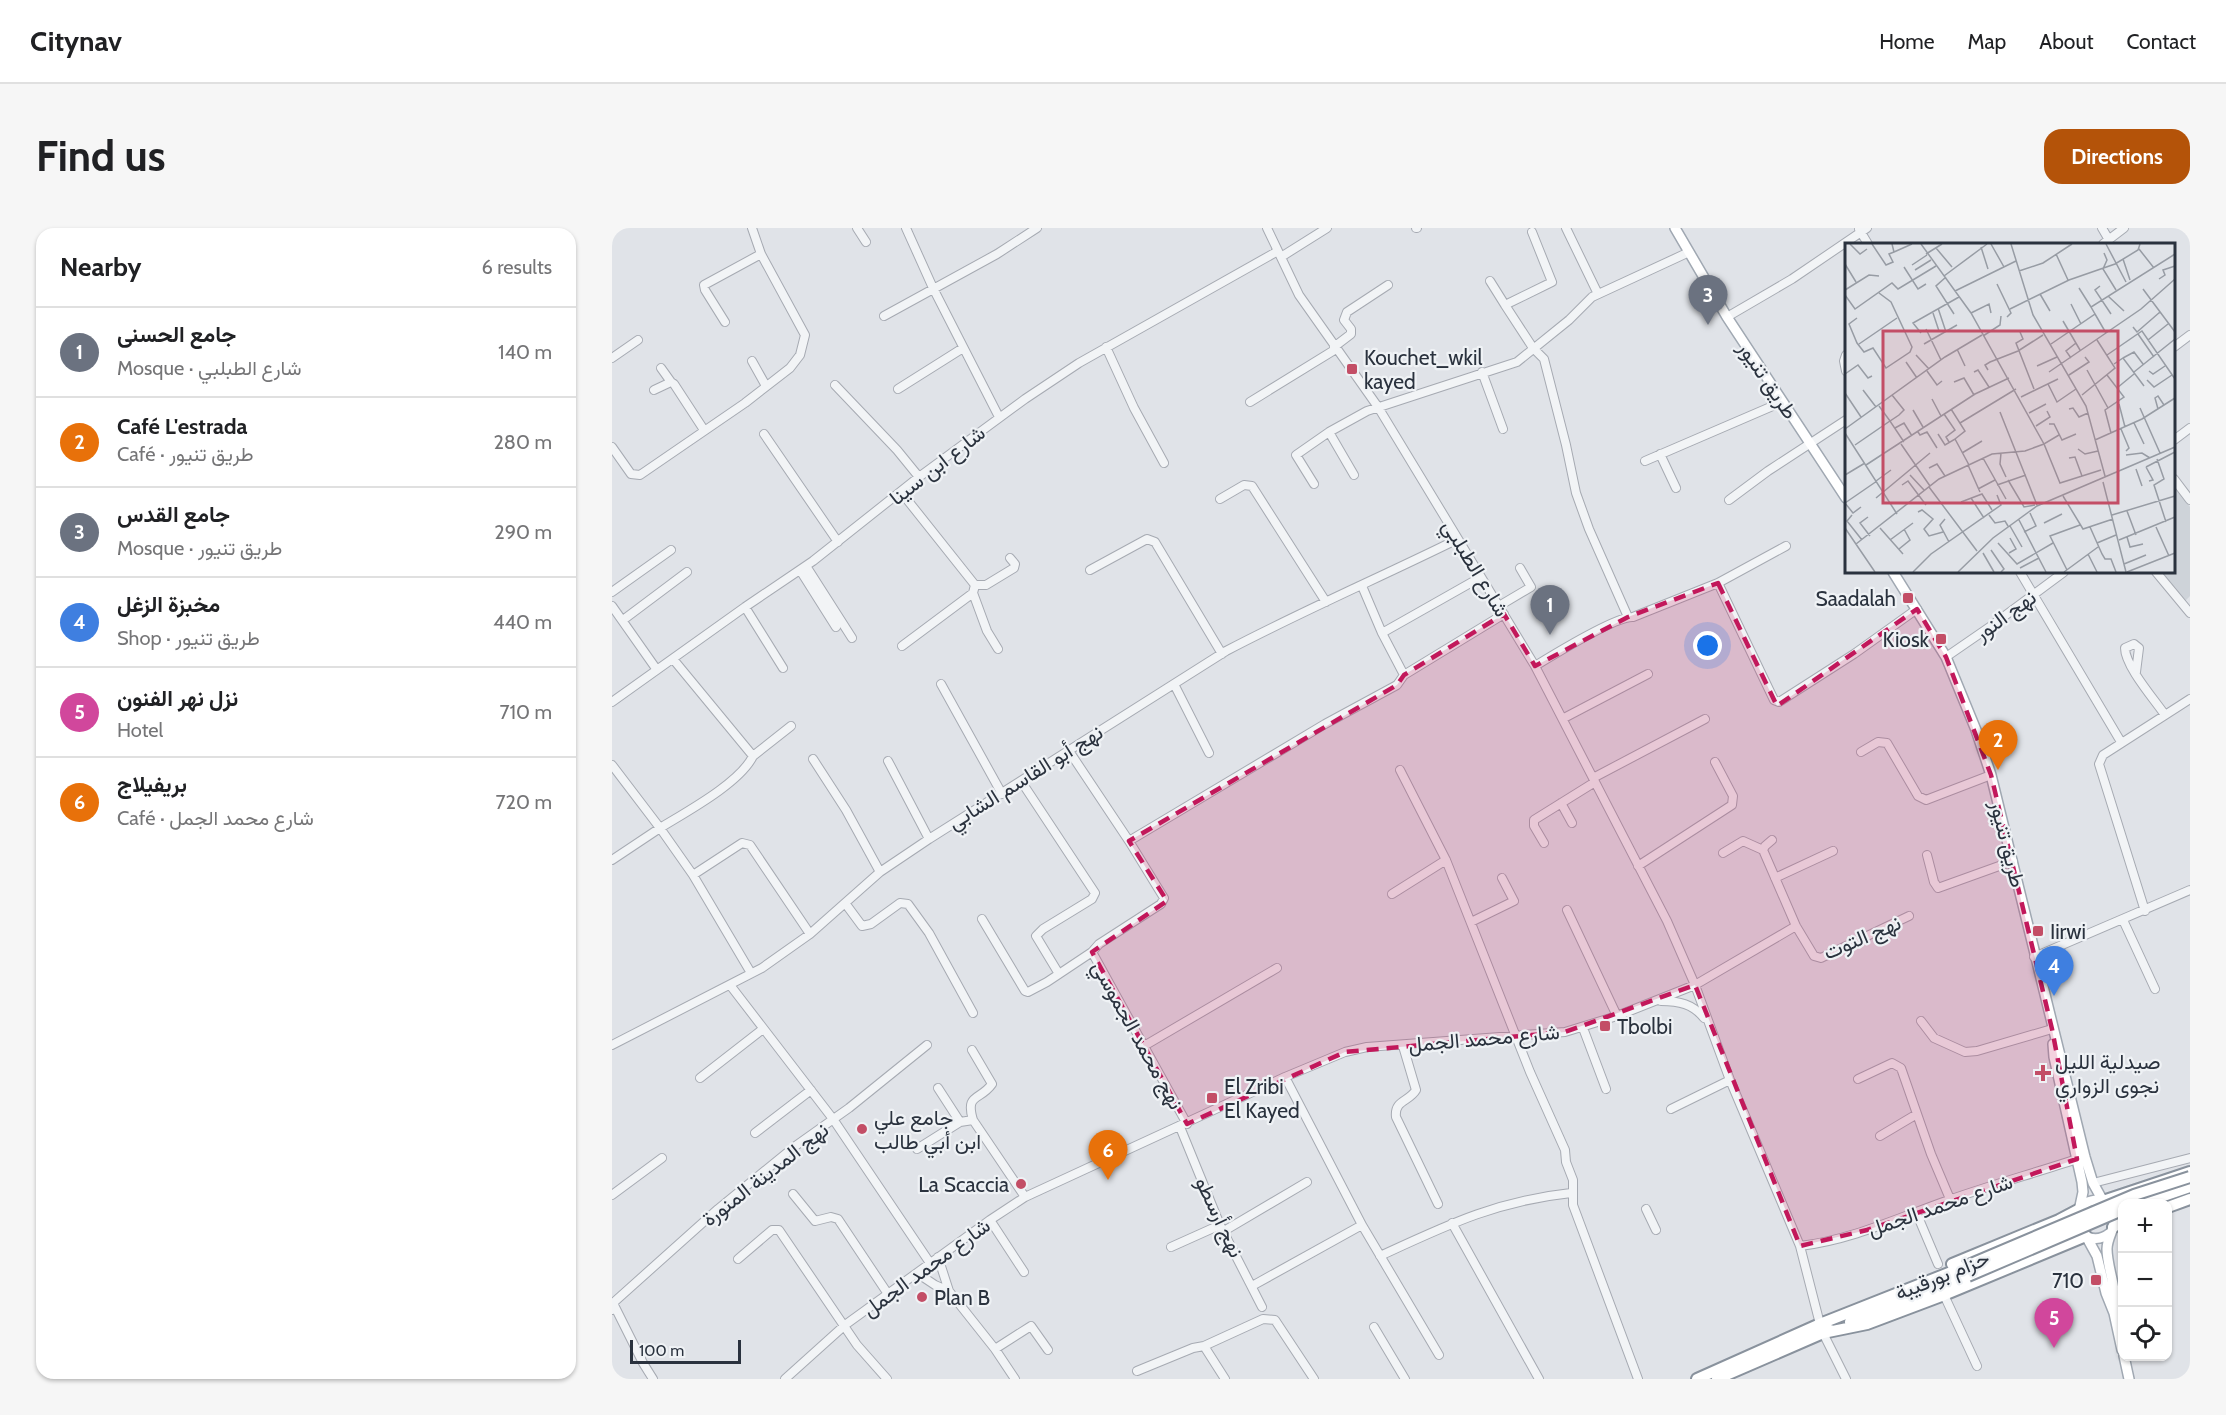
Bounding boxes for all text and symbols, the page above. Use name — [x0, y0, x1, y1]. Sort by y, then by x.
text: Citynav — [30, 24, 122, 58]
text: Home — [1879, 29, 1935, 54]
text: Map — [1968, 29, 2006, 54]
text: About — [2039, 29, 2093, 54]
text: Contact — [2126, 29, 2196, 54]
button: Directions — [2044, 129, 2190, 184]
text: Find us — [36, 130, 165, 182]
inset map — [1845, 243, 2175, 573]
text: Nearby — [60, 251, 141, 283]
text: 6 results — [481, 255, 552, 279]
pin: 3 — [1688, 276, 1728, 325]
text: جامع الحسنى — [117, 321, 236, 348]
street label: طريق تنيور — [1731, 335, 1803, 424]
text: 1 — [76, 340, 83, 364]
text: 140 m — [498, 340, 552, 364]
place label: Kouchet_wkil kayed — [1364, 345, 1482, 394]
text: Mosque · شارع الطبلبي — [117, 356, 302, 380]
marker: Kouchet_wkil kayed — [1345, 362, 1359, 376]
text: Café L'estrada — [117, 413, 248, 440]
street label: شارع ابن سينا — [884, 420, 991, 512]
text: 2 — [74, 430, 85, 454]
text: 280 m — [493, 430, 552, 454]
text: Café · طريق تنيور — [117, 442, 254, 466]
text: جامع القدس — [117, 501, 230, 528]
street label: شارع الطبلبي — [1433, 515, 1515, 624]
text: 3 — [74, 520, 85, 544]
text: 290 m — [494, 520, 552, 544]
text: Mosque · طريق تنيور — [117, 536, 282, 560]
street label: نهج النور — [1968, 584, 2042, 648]
pin: 1 — [1530, 586, 1570, 635]
place label: Saadalah — [1815, 586, 1896, 611]
text: مخبزة الزغل — [117, 591, 220, 618]
marker: Saadalah — [1901, 591, 1915, 605]
text: 4 — [73, 610, 86, 634]
text: 440 m — [493, 610, 552, 634]
text: Shop · طريق تنيور — [117, 626, 260, 650]
place label: Kiosk — [1883, 627, 1930, 652]
your location — [1693, 631, 1722, 660]
marker: Kiosk — [1934, 632, 1948, 646]
text: نزل نهر الفنون — [117, 685, 238, 712]
text: 5 — [74, 700, 85, 724]
text: 710 m — [499, 700, 552, 724]
text: Hotel — [117, 718, 163, 742]
street label: نهج أبو القاسم الشابي — [943, 719, 1110, 839]
pin: 2 — [1978, 720, 2018, 770]
text: بريفيلاج — [117, 771, 187, 798]
text: 6 — [74, 790, 85, 814]
text: 720 m — [495, 790, 552, 814]
street label: طريق تنيور — [1984, 797, 2031, 890]
text: Café · شارع محمد الجمل — [117, 806, 314, 830]
street label: نهج التوت — [1819, 910, 1905, 966]
place label: Iirwi — [2050, 919, 2086, 944]
marker: Iirwi — [2031, 924, 2045, 938]
pin: 4 — [2034, 946, 2074, 996]
street label: نهج محمد الجموسي — [1082, 956, 1189, 1116]
place label: Tbolbi — [1617, 1014, 1672, 1039]
street label: شارع محمد الجمل — [1407, 1019, 1561, 1059]
marker: Tbolbi — [1598, 1019, 1612, 1033]
place label: صيدلية الليل نجوى الزواري — [2055, 1049, 2161, 1103]
marker: صيدلية الليل نجوى الزواري — [2036, 1066, 2050, 1080]
place label: El Zribi El Kayed — [1224, 1074, 1300, 1123]
marker: El Zribi El Kayed — [1205, 1091, 1219, 1105]
place label: جامع علي ابن أبي طالب — [874, 1105, 981, 1159]
street label: نهج المدينة المنورة — [697, 1117, 834, 1233]
marker: جامع علي ابن أبي طالب — [855, 1122, 869, 1136]
pin: 6 — [1088, 1130, 1128, 1180]
street label: شارع محمد الجمل — [1864, 1168, 2016, 1243]
place label: La Scaccia — [918, 1172, 1009, 1197]
street label: نهج أرسطو — [1189, 1173, 1250, 1262]
marker: La Scaccia — [1014, 1177, 1028, 1191]
map controls — [2118, 1199, 2172, 1361]
button: + — [2118, 1199, 2172, 1253]
street label: شارع محمد الجمل — [857, 1212, 996, 1323]
street label: حزام بورقيبة — [1891, 1245, 1994, 1307]
button: − — [2118, 1253, 2172, 1307]
place label: 710 — [2052, 1268, 2084, 1293]
marker: 710 — [2089, 1273, 2103, 1287]
place label: Plan B — [934, 1285, 990, 1310]
marker: Plan B — [915, 1290, 929, 1304]
pin: 5 — [2034, 1298, 2074, 1348]
button: locate — [2118, 1307, 2172, 1361]
scale bar — [630, 1337, 741, 1364]
text: 100 m — [639, 1341, 684, 1360]

